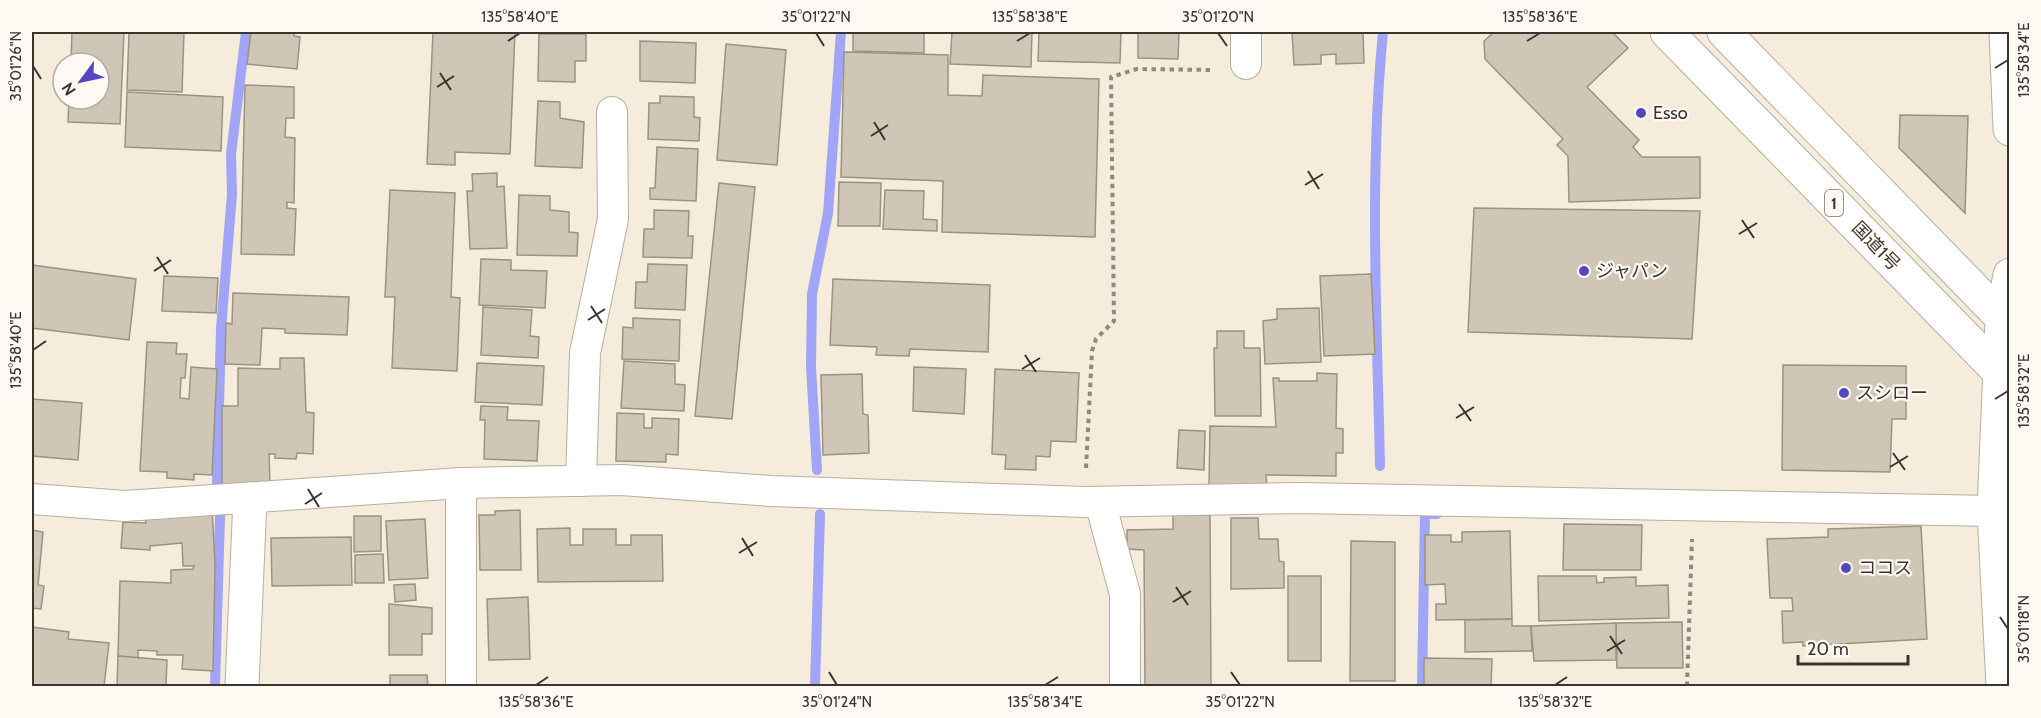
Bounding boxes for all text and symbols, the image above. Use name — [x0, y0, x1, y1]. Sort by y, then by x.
text: 135°58'40"E — [481, 8, 559, 26]
text: 35°01'22"N — [781, 8, 851, 26]
text: 135°58'38"E — [992, 8, 1068, 26]
text: 35°01'20"N — [1182, 8, 1254, 26]
text: 135°58'36"E — [1502, 8, 1578, 26]
text: 135°58'34"E — [2015, 22, 2033, 98]
text: 35°01'26"N — [7, 31, 25, 101]
north arrow — [51, 51, 111, 111]
text: N — [58, 79, 80, 99]
place label: Esso — [1653, 102, 1688, 124]
marker: Esso — [1634, 106, 1648, 120]
road number: 1 — [1825, 190, 1843, 216]
street label: 国道1号 — [1847, 217, 1905, 275]
place label: ジャパン — [1596, 260, 1668, 282]
marker: ジャパン — [1577, 264, 1591, 278]
text: 135°58'40"E — [7, 311, 25, 389]
text: 135°58'32"E — [2015, 354, 2033, 428]
place label: スシロー — [1856, 382, 1928, 404]
marker: スシロー — [1837, 386, 1851, 400]
place label: ココス — [1858, 557, 1912, 579]
marker: ココス — [1839, 561, 1853, 575]
text: 35°01'18"N — [2015, 595, 2033, 663]
scale bar — [1798, 628, 1908, 666]
text: 20 m — [1807, 638, 1849, 660]
text: 135°58'36"E — [498, 693, 574, 711]
text: 35°01'24"N — [802, 693, 872, 711]
text: 135°58'34"E — [1007, 693, 1083, 711]
text: 35°01'22"N — [1205, 693, 1275, 711]
text: 135°58'32"E — [1518, 693, 1592, 711]

